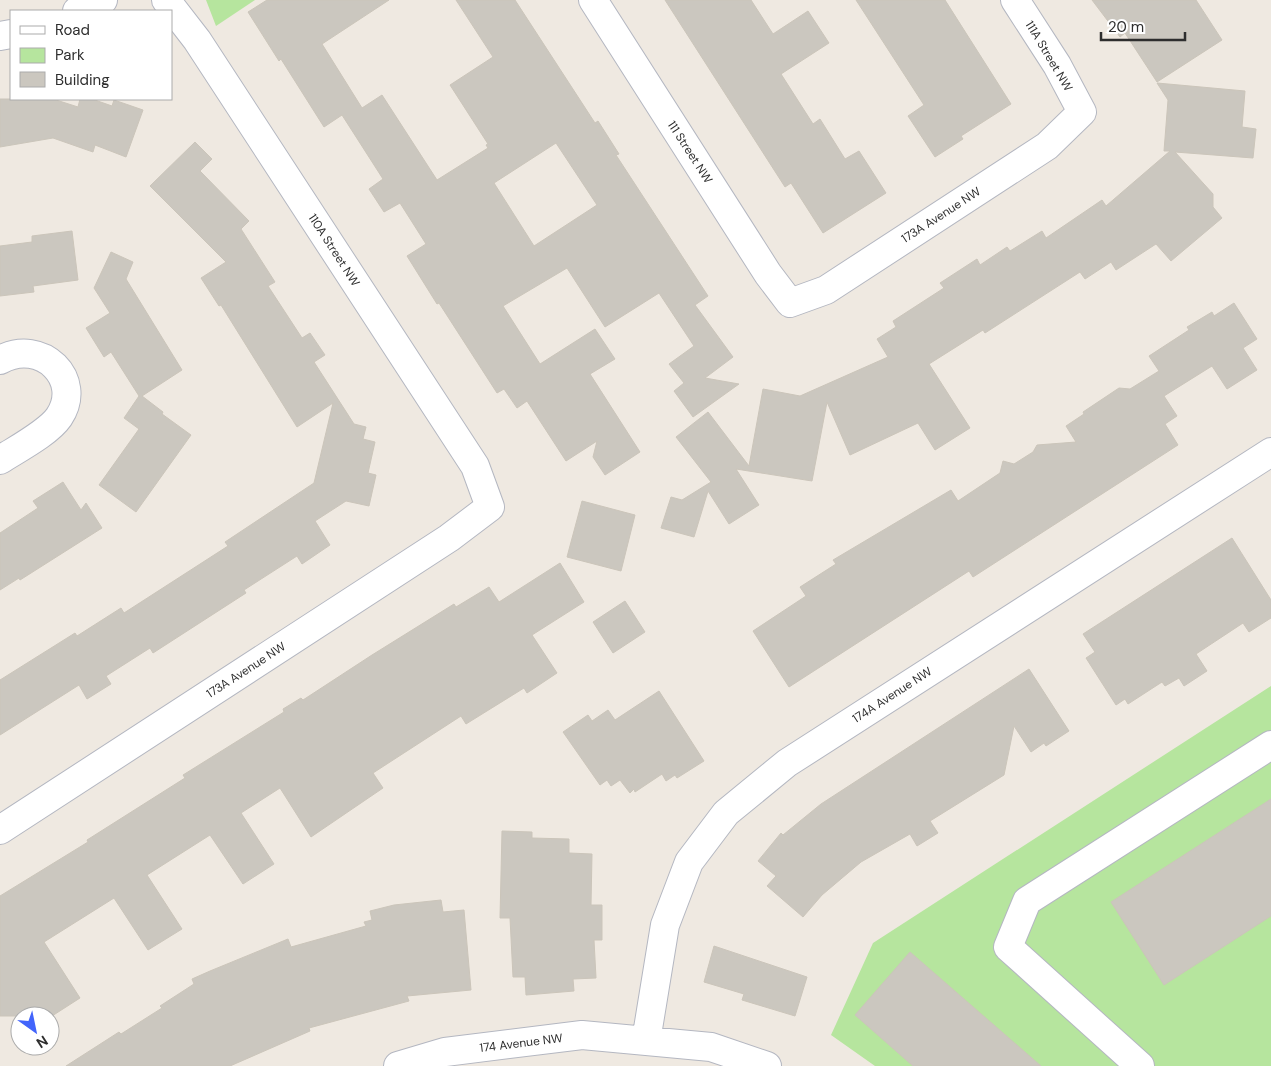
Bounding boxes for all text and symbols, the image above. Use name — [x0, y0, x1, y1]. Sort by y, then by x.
legend — [10, 10, 172, 100]
scale bar — [1101, 10, 1185, 42]
text: 20 m — [1108, 17, 1144, 37]
street label: 111A Street NW — [1022, 18, 1077, 95]
text: Road — [55, 20, 90, 40]
text: Park — [55, 45, 85, 65]
text: Building — [55, 70, 110, 90]
street label: 111 Street NW — [664, 118, 716, 187]
street label: 173A Avenue NW — [898, 183, 984, 247]
street label: 110A Street NW — [305, 211, 364, 290]
street label: 173A Avenue NW — [203, 638, 289, 702]
street label: 174A Avenue NW — [849, 663, 935, 727]
north arrow — [10, 1006, 60, 1056]
street label: 174 Avenue NW — [478, 1030, 564, 1056]
text: N — [33, 1032, 51, 1052]

